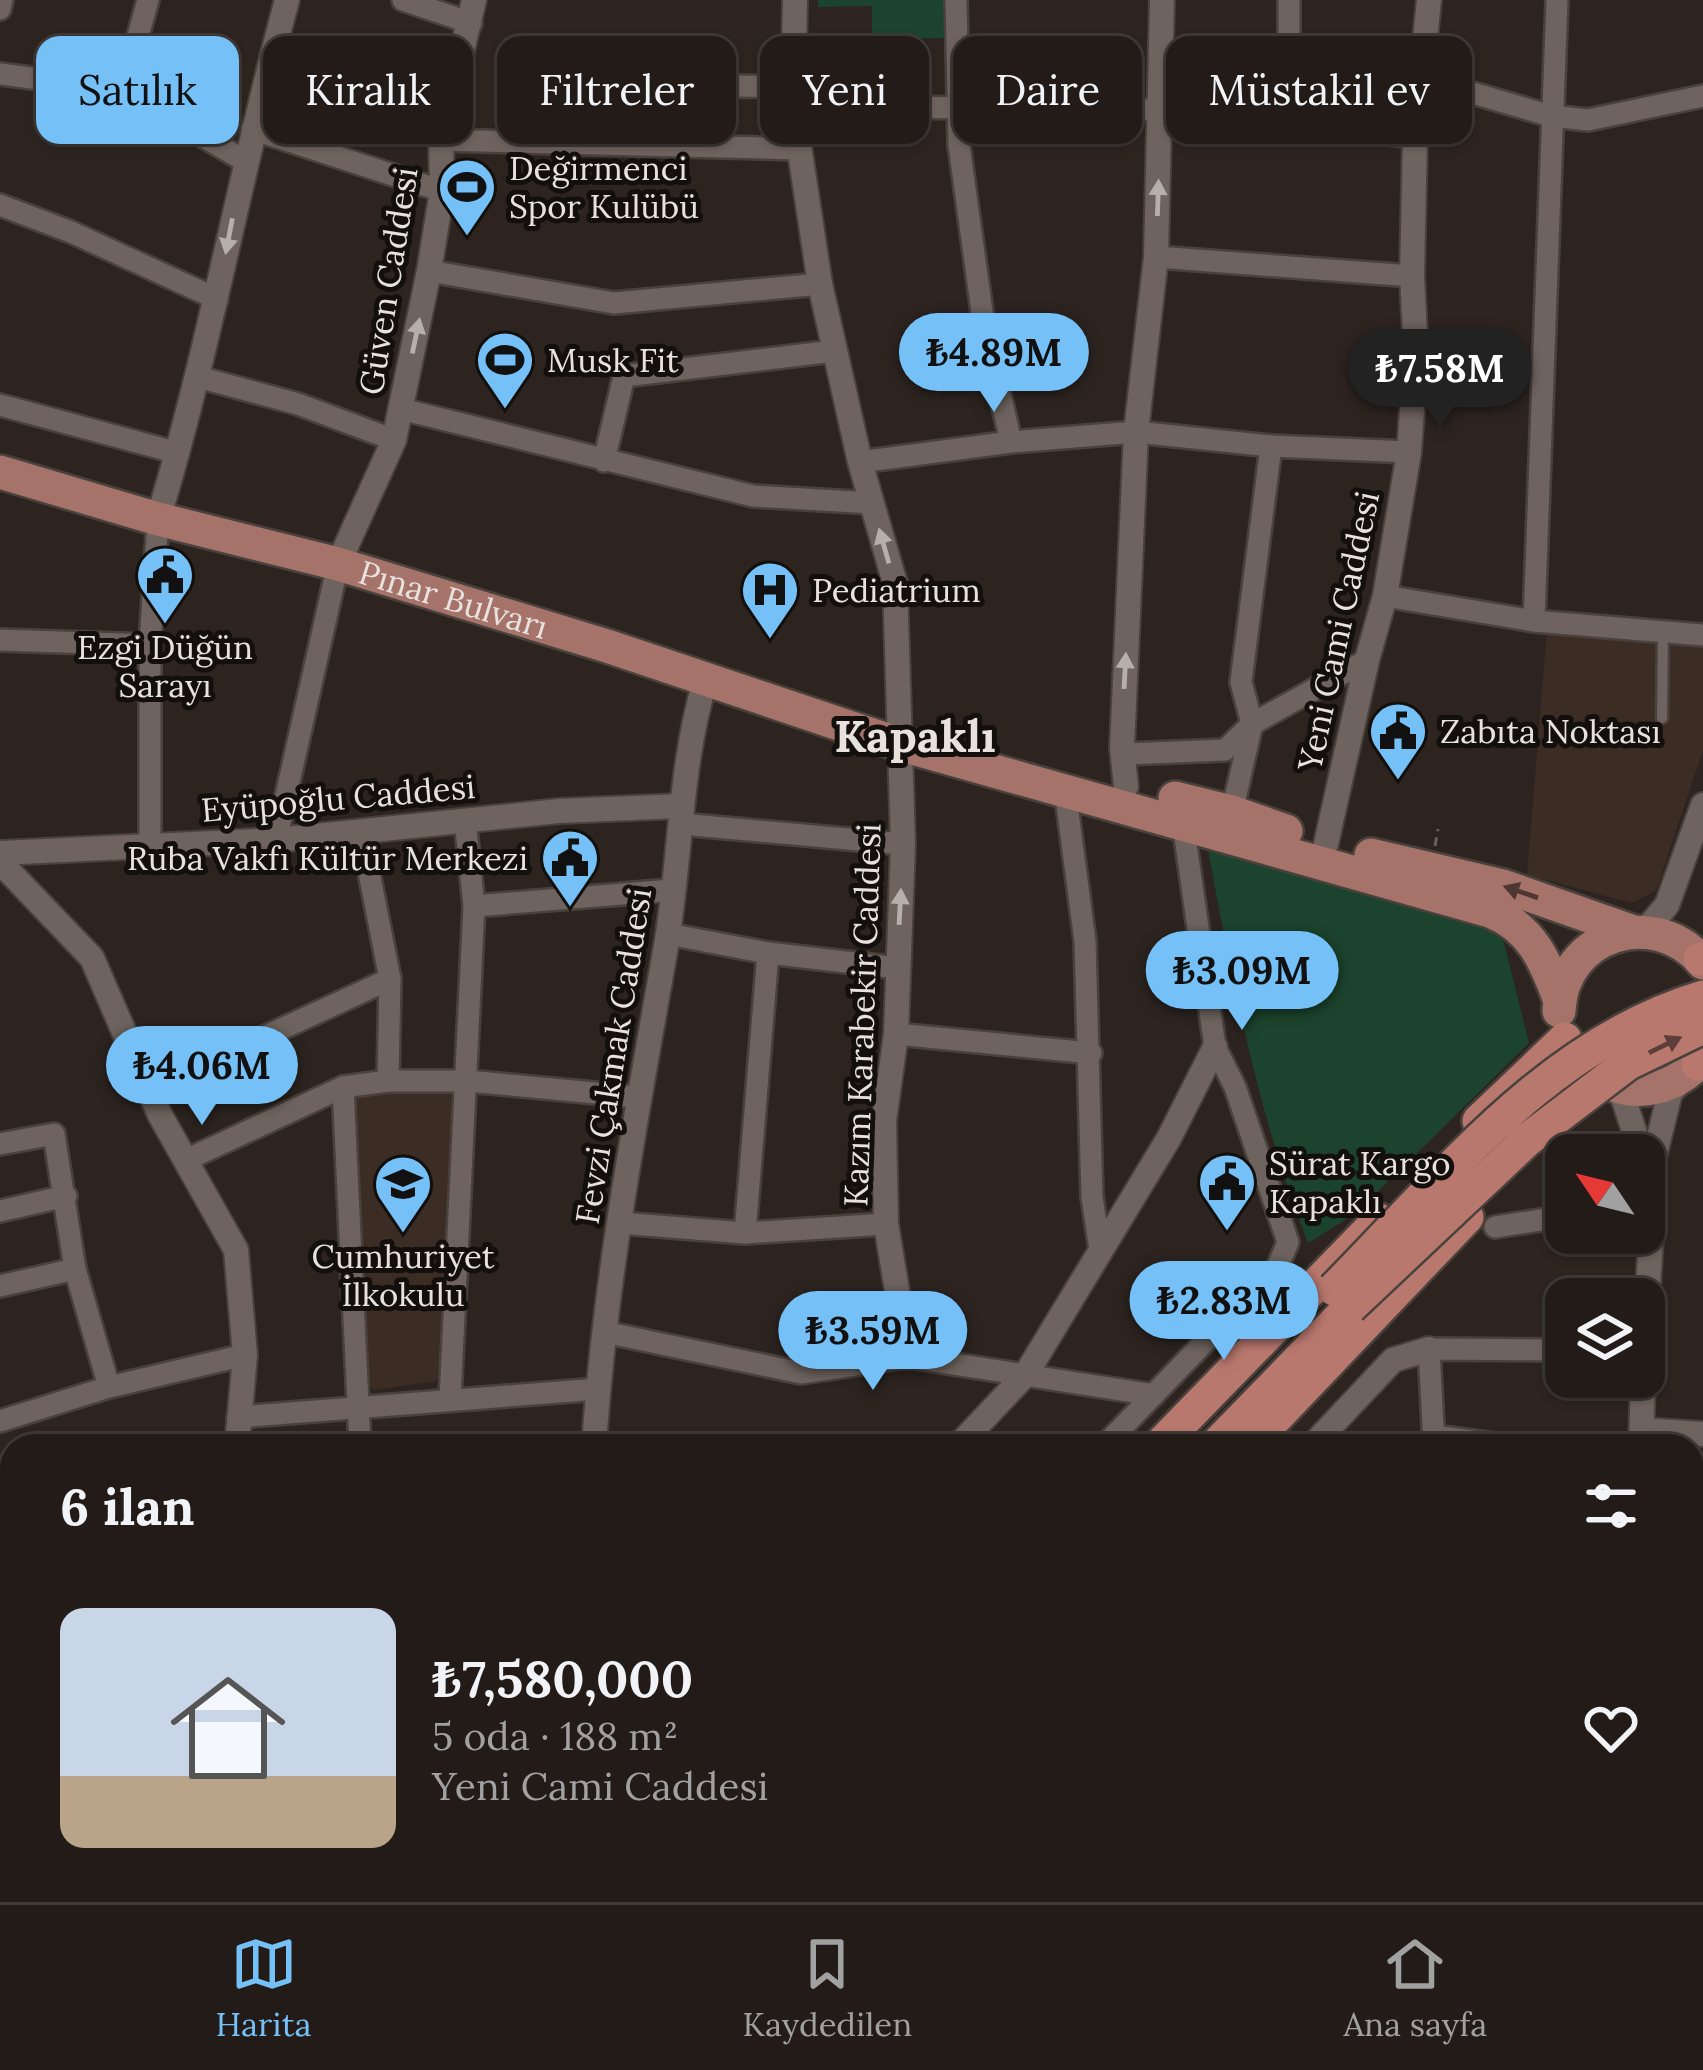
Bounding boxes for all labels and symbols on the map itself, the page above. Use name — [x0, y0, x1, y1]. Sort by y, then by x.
place label: Değirmenci Spor Kulübü — [509, 147, 699, 227]
sports icon: Değirmenci Spor Kulübü — [436, 156, 498, 238]
street label: Güven Caddesi — [349, 164, 427, 398]
one-way arrow — [1149, 178, 1168, 216]
one-way arrow — [219, 218, 238, 255]
pin: ₺4.89M — [896, 313, 1092, 415]
one-way arrow — [407, 316, 426, 354]
sports icon: Musk Fit — [474, 329, 536, 411]
pin: ₺7.58M — [1342, 329, 1538, 431]
place label: Musk Fit — [547, 339, 679, 381]
street label: Yeni Cami Caddesi — [1288, 487, 1388, 776]
one-way arrow — [874, 527, 893, 564]
public building icon: Ezgi Düğün Sarayı — [134, 544, 196, 626]
street label: Pınar Bulvarı — [354, 551, 553, 648]
hospital icon: Pediatrium — [739, 559, 801, 641]
place label: Pediatrium — [812, 569, 981, 611]
place label: Ezgi Düğün Sarayı — [77, 626, 253, 706]
one-way arrow — [1116, 651, 1135, 689]
public building icon: Zabıta Noktası — [1367, 700, 1429, 782]
district label: Kapaklı — [834, 707, 996, 764]
place label: Zabıta Noktası — [1440, 710, 1661, 752]
street label: Eyüpoğlu Caddesi — [199, 765, 477, 831]
street label: Kazım Karabekir Caddesi — [834, 823, 890, 1207]
public building icon: Ruba Vakfı Kültür Merkezi — [539, 827, 601, 909]
place label: Ruba Vakfı Kültür Merkezi — [127, 837, 528, 879]
one-way arrow — [1502, 882, 1538, 901]
street label: Fevzi Çakmak Caddesi — [566, 885, 660, 1227]
one-way arrow — [891, 887, 910, 925]
pin: ₺3.09M — [1144, 931, 1340, 1033]
pin: ₺4.06M — [104, 1026, 300, 1128]
one-way arrow — [1648, 1036, 1682, 1056]
north arrow — [1545, 1134, 1665, 1254]
place label: Sürat Kargo Kapaklı — [1269, 1142, 1451, 1222]
public building icon: Sürat Kargo Kapaklı — [1196, 1151, 1258, 1233]
school or university icon: Cumhuriyet İlkokulu — [372, 1153, 434, 1235]
place label: Cumhuriyet İlkokulu — [312, 1235, 495, 1315]
pin: ₺2.83M — [1126, 1261, 1322, 1363]
pin: ₺3.59M — [775, 1291, 971, 1393]

